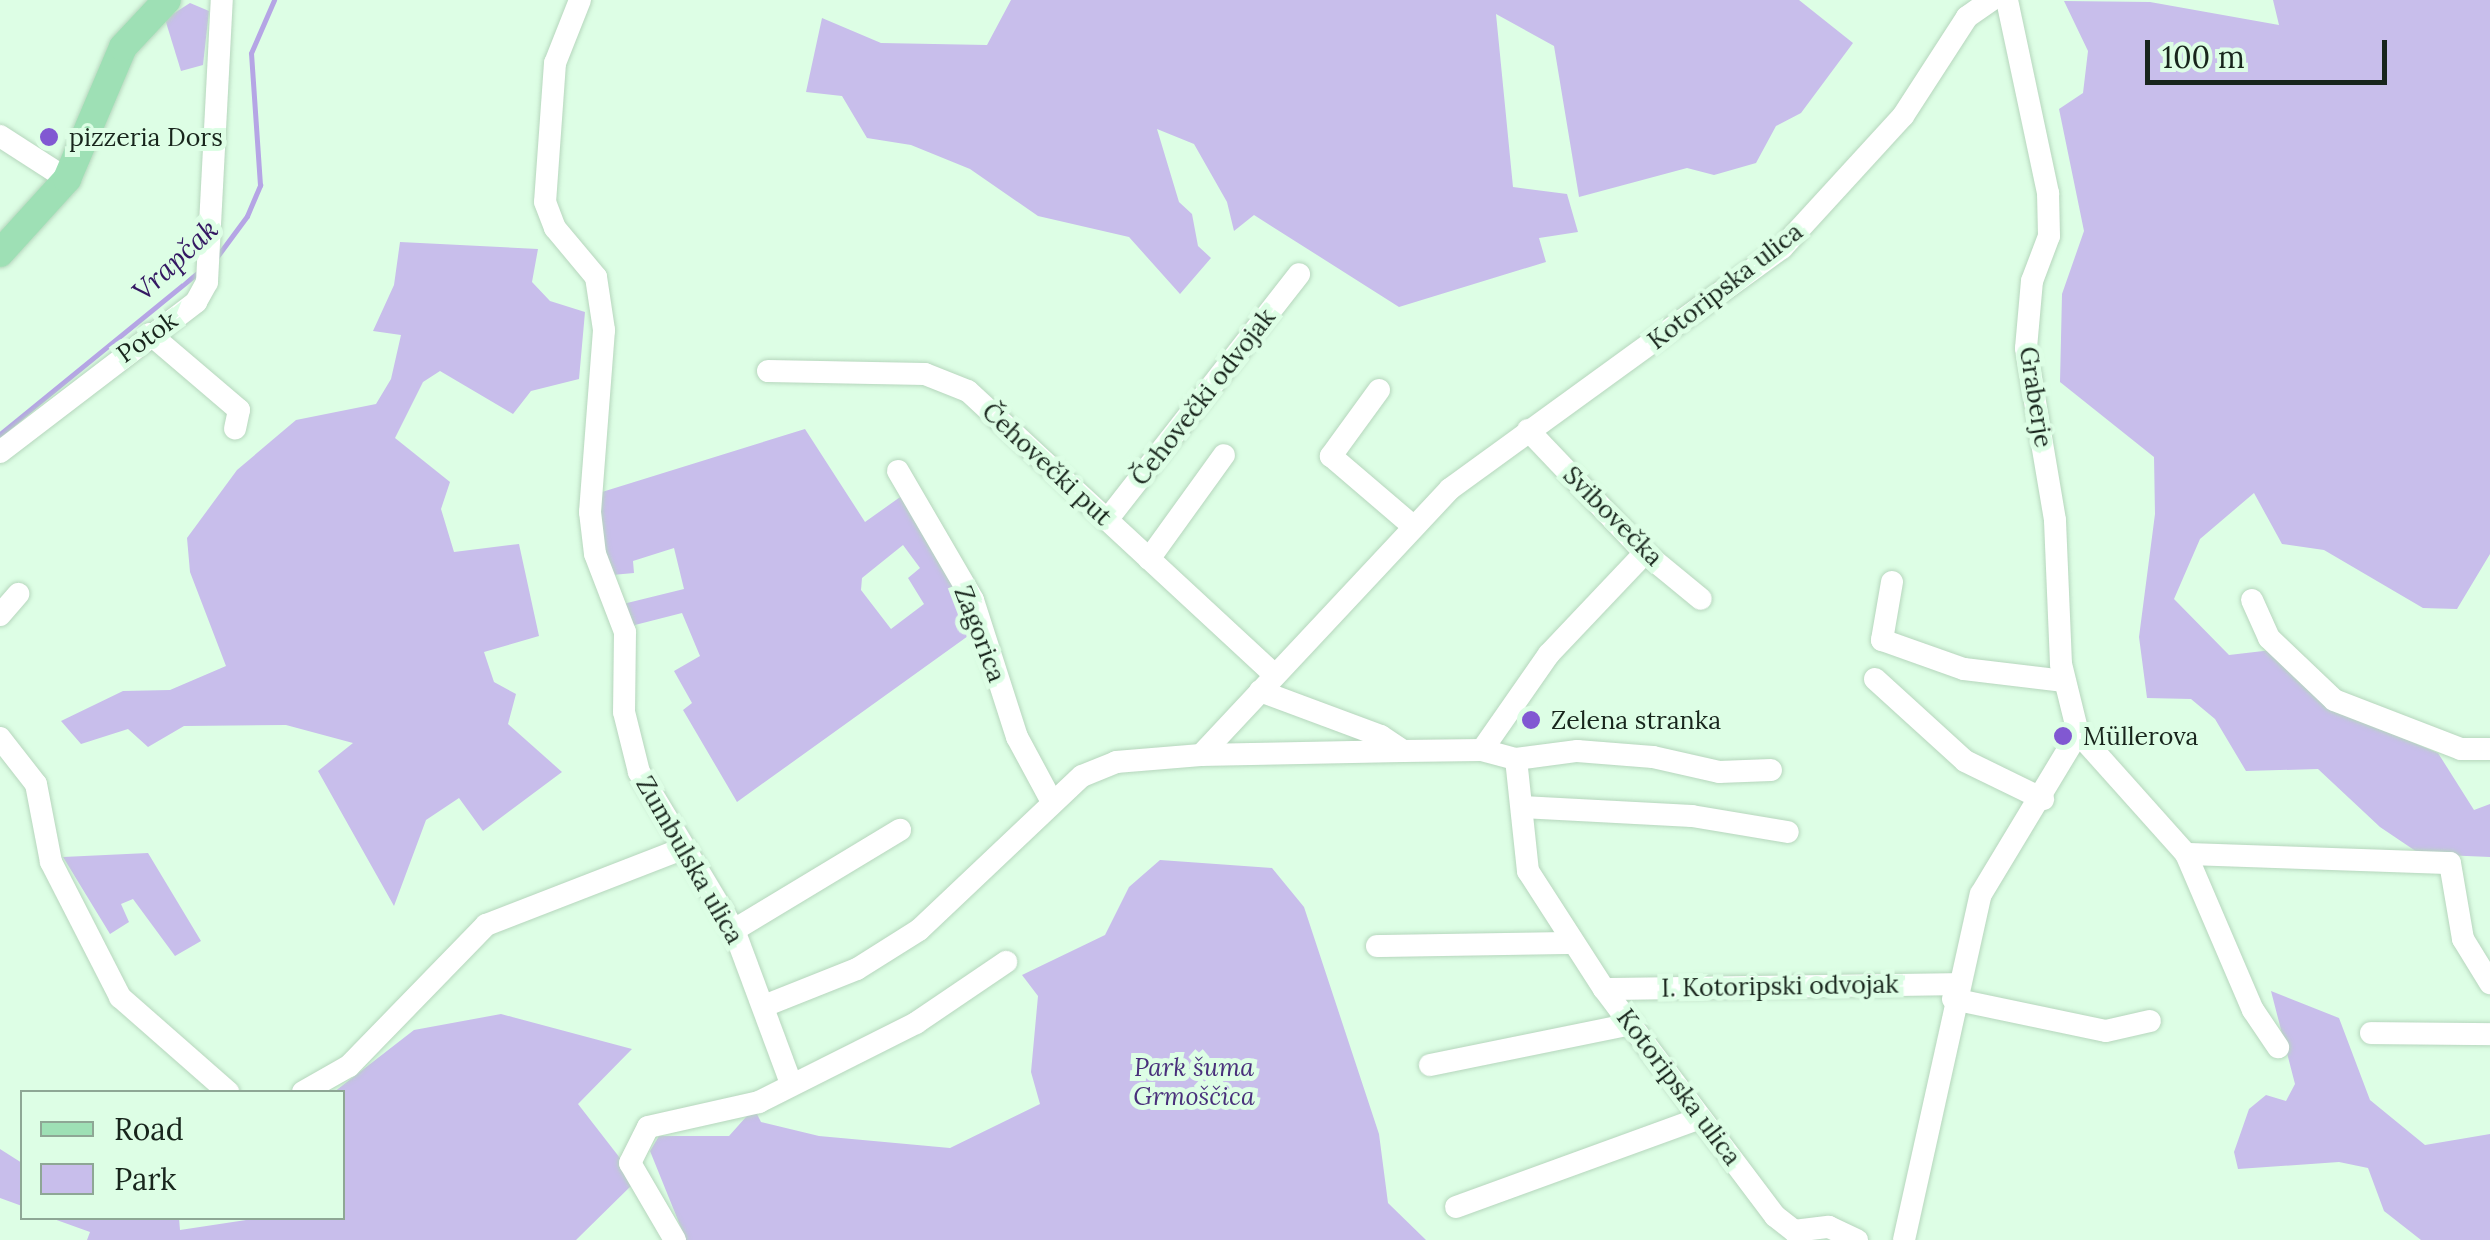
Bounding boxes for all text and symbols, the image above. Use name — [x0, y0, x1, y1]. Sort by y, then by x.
scale bar — [2150, 20, 2392, 82]
text: 100 m — [2162, 38, 2245, 76]
place label: pizzeria Dors — [69, 122, 223, 152]
marker: pizzeria Dors — [38, 126, 60, 148]
water label: Vrapčak — [125, 212, 225, 308]
street label: Kotoripska ulica — [1642, 216, 1808, 356]
street label: Čehovečki odvojak — [1125, 303, 1281, 491]
street label: Potok — [111, 305, 183, 369]
street label: Graberje — [2013, 344, 2059, 450]
street label: Čehovečki put — [976, 396, 1118, 532]
street label: Svibovečka — [1557, 460, 1669, 572]
street label: Zagorica — [948, 582, 1012, 686]
place label: Zelena stranka — [1551, 705, 1721, 735]
marker: Zelena stranka — [1520, 709, 1542, 731]
place label: Müllerova — [2083, 721, 2198, 751]
marker: Müllerova — [2052, 725, 2074, 747]
street label: Zumbulska ulica — [630, 771, 750, 949]
street label: I. Kotoripski odvojak — [1661, 969, 1899, 1003]
street label: Kotoripska ulica — [1611, 1003, 1747, 1171]
park label: Park šuma Grmoščica — [1133, 1053, 1255, 1112]
legend — [20, 1090, 345, 1220]
text: Road — [114, 1110, 184, 1148]
text: Park — [114, 1160, 176, 1198]

